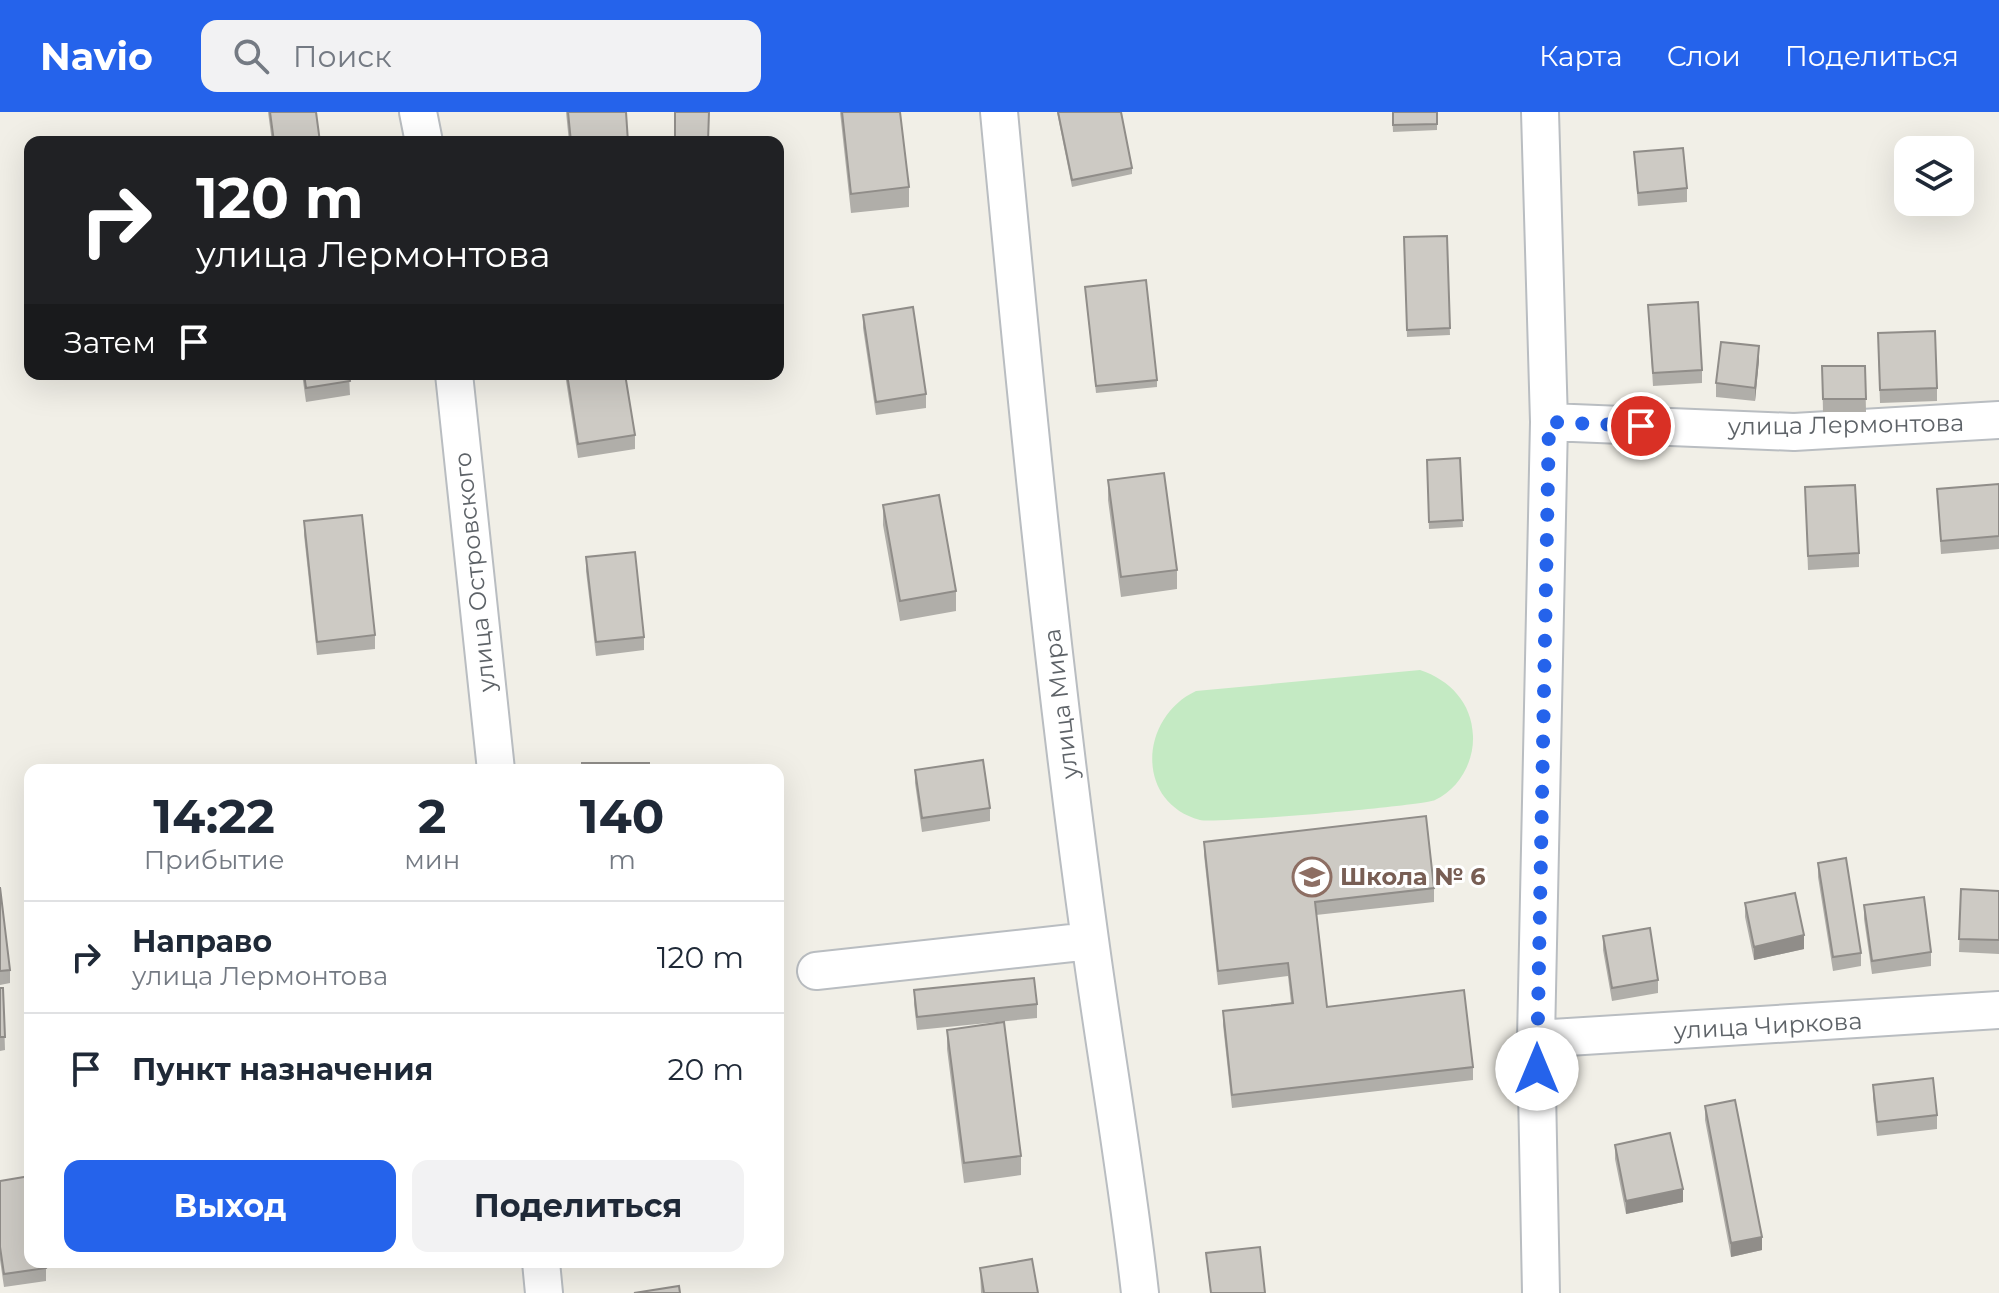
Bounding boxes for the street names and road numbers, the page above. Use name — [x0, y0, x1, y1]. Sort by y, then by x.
street label: улица Лермонтова — [1727, 408, 1964, 441]
street label: улица Островского — [447, 451, 502, 694]
street label: улица Мира — [1037, 627, 1084, 782]
street label: улица Чиркова — [1672, 1006, 1863, 1045]

